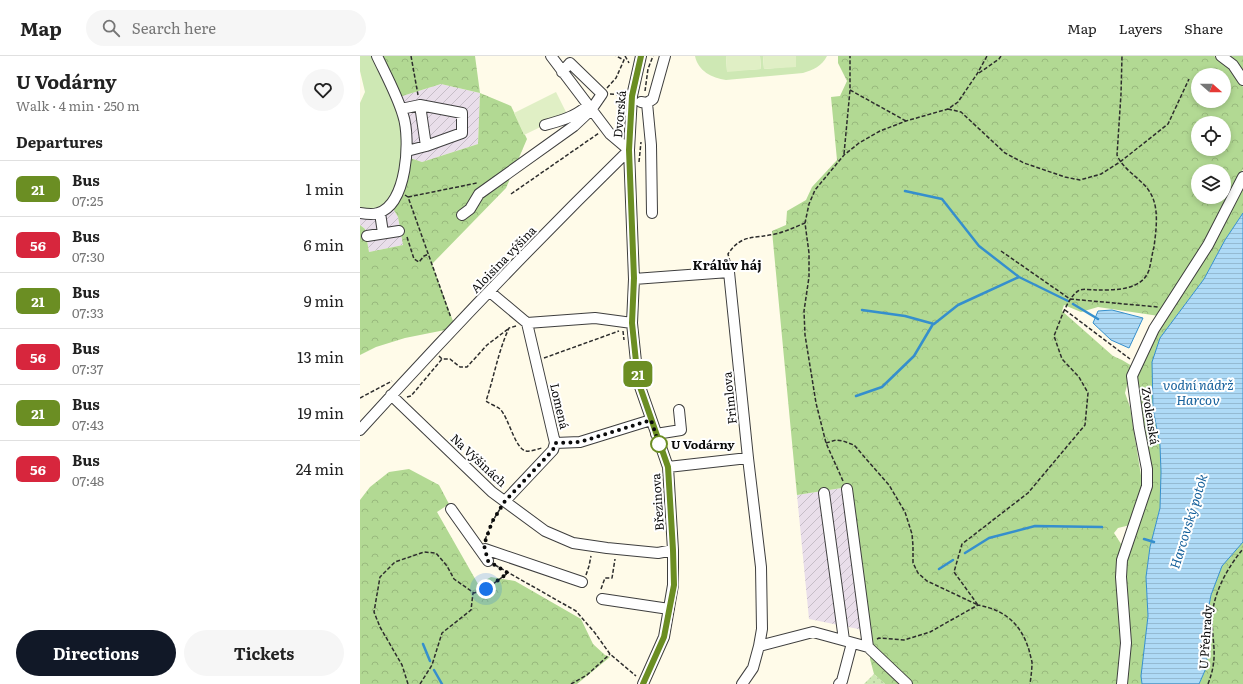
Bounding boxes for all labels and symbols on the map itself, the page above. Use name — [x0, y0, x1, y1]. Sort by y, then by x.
north arrow — [1191, 68, 1231, 108]
street label: Dvorská — [608, 89, 630, 139]
street label: Aloisina výšina — [466, 221, 540, 297]
district label: Králův háj — [692, 255, 762, 274]
line badge: 21 — [620, 361, 656, 387]
street label: Frimlova — [717, 370, 741, 425]
water label: vodní nádrž Harcov — [1163, 375, 1233, 409]
street label: Lomená — [546, 381, 574, 431]
street label: Zvolenská — [1138, 386, 1165, 447]
street label: Na Výšinách — [447, 429, 511, 491]
marker: U Vodárny — [650, 435, 668, 453]
place label: U Vodárny — [671, 435, 735, 453]
water label: Harcovský potok — [1165, 470, 1212, 571]
street label: Březinova — [646, 472, 668, 531]
your location — [476, 579, 496, 599]
street label: U Přehrady — [1194, 604, 1216, 670]

